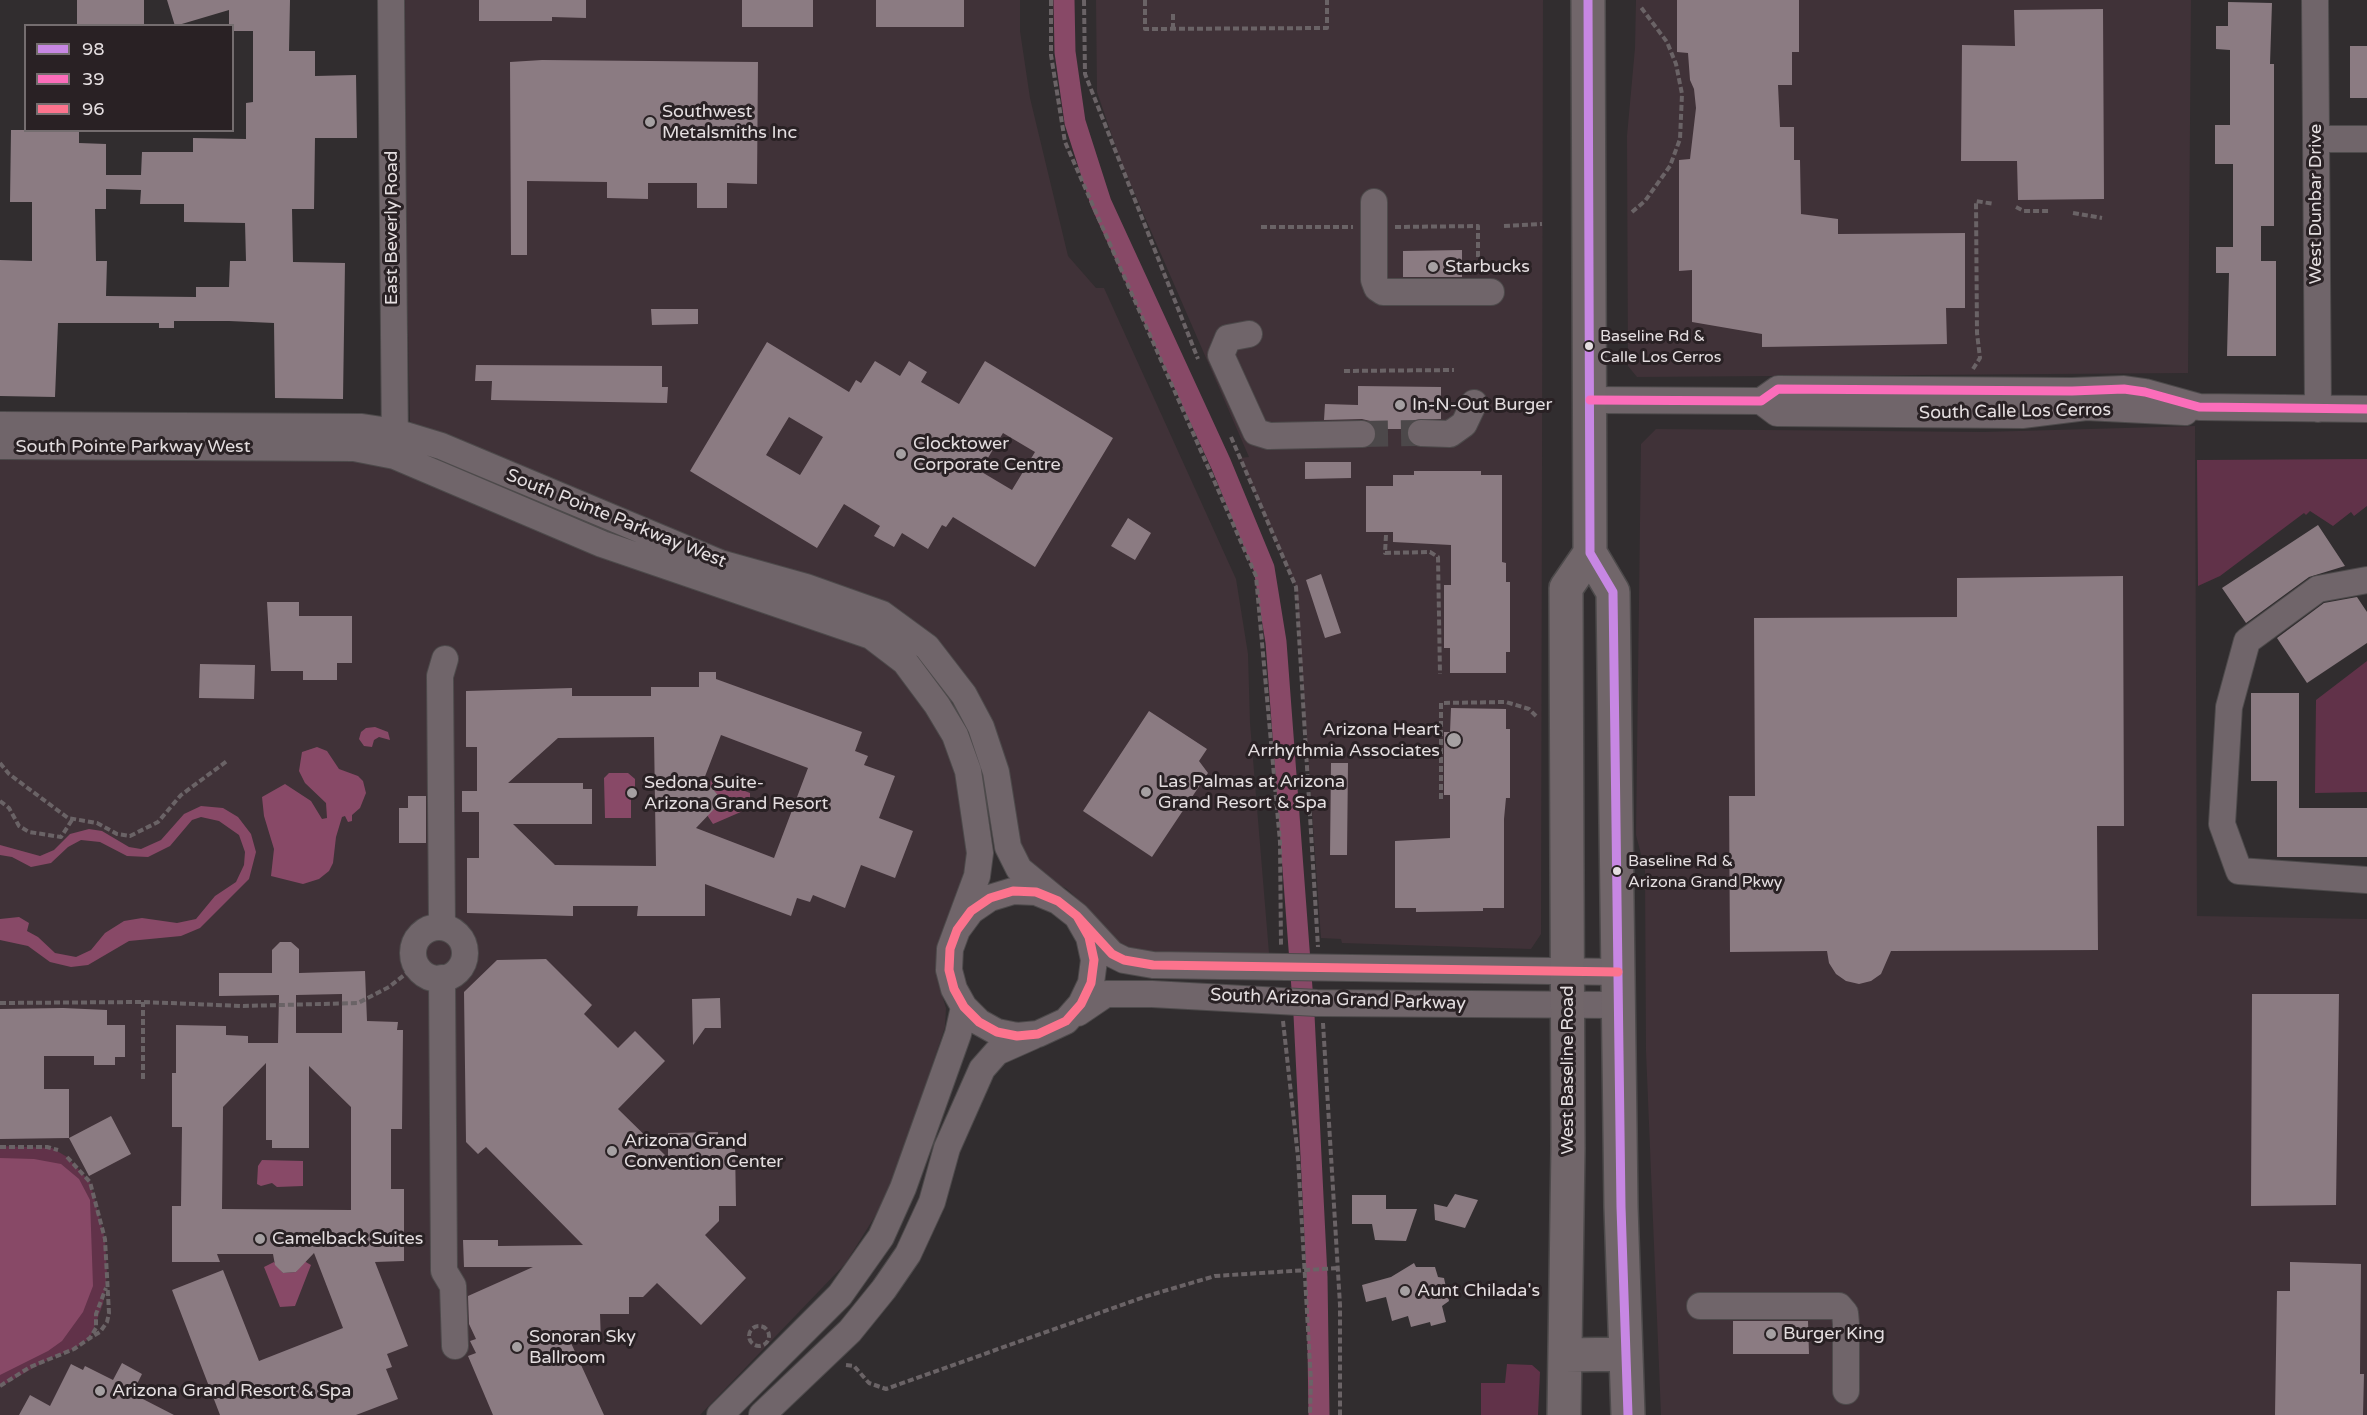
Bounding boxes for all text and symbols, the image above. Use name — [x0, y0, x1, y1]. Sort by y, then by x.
legend — [24, 24, 234, 132]
text: 98 — [82, 38, 105, 60]
text: 39 — [82, 68, 105, 90]
text: 96 — [82, 98, 105, 120]
place label: Southwest Metalsmiths Inc — [662, 101, 797, 144]
marker: Southwest Metalsmiths Inc — [643, 115, 657, 129]
street label: West Dunbar Drive — [2305, 124, 2327, 284]
street label: East Beverly Road — [381, 151, 403, 305]
place label: Starbucks — [1445, 256, 1530, 278]
marker: Starbucks — [1426, 260, 1440, 274]
place label: Baseline Rd & Calle Los Cerros — [1600, 327, 1721, 365]
marker: Baseline Rd & Calle Los Cerros — [1583, 340, 1595, 352]
place label: In-N-Out Burger — [1412, 394, 1552, 416]
marker: In-N-Out Burger — [1393, 398, 1407, 412]
street label: South Calle Los Cerros — [1919, 400, 2111, 424]
place label: Clocktower Corporate Centre — [913, 433, 1061, 476]
street label: South Pointe Parkway West — [15, 436, 251, 458]
marker: Clocktower Corporate Centre — [894, 447, 908, 461]
street label: South Pointe Parkway West — [503, 465, 729, 573]
place label: Arizona Heart Arrhythmia Associates — [1247, 719, 1440, 762]
marker: Arizona Heart Arrhythmia Associates — [1445, 731, 1463, 749]
place label: Las Palmas at Arizona Grand Resort & Spa — [1158, 771, 1345, 814]
place label: Sedona Suite- Arizona Grand Resort — [644, 772, 828, 814]
marker: Las Palmas at Arizona Grand Resort & Spa — [1139, 785, 1153, 799]
marker: Sedona Suite- Arizona Grand Resort — [625, 786, 639, 800]
place label: Baseline Rd & Arizona Grand Pkwy — [1628, 852, 1782, 890]
marker: Baseline Rd & Arizona Grand Pkwy — [1611, 865, 1623, 877]
street label: South Arizona Grand Parkway — [1210, 985, 1466, 1015]
street label: West Baseline Road — [1557, 985, 1579, 1155]
place label: Arizona Grand Convention Center — [624, 1130, 783, 1172]
marker: Arizona Grand Convention Center — [605, 1144, 619, 1158]
place label: Camelback Suites — [272, 1228, 423, 1250]
marker: Camelback Suites — [253, 1232, 267, 1246]
place label: Aunt Chilada's — [1417, 1280, 1540, 1302]
marker: Aunt Chilada's — [1398, 1284, 1412, 1298]
place label: Burger King — [1783, 1323, 1885, 1345]
place label: Sonoran Sky Ballroom — [529, 1326, 636, 1368]
marker: Burger King — [1764, 1327, 1778, 1341]
marker: Sonoran Sky Ballroom — [510, 1340, 524, 1354]
place label: Arizona Grand Resort & Spa — [112, 1380, 351, 1402]
marker: Arizona Grand Resort & Spa — [93, 1384, 107, 1398]

